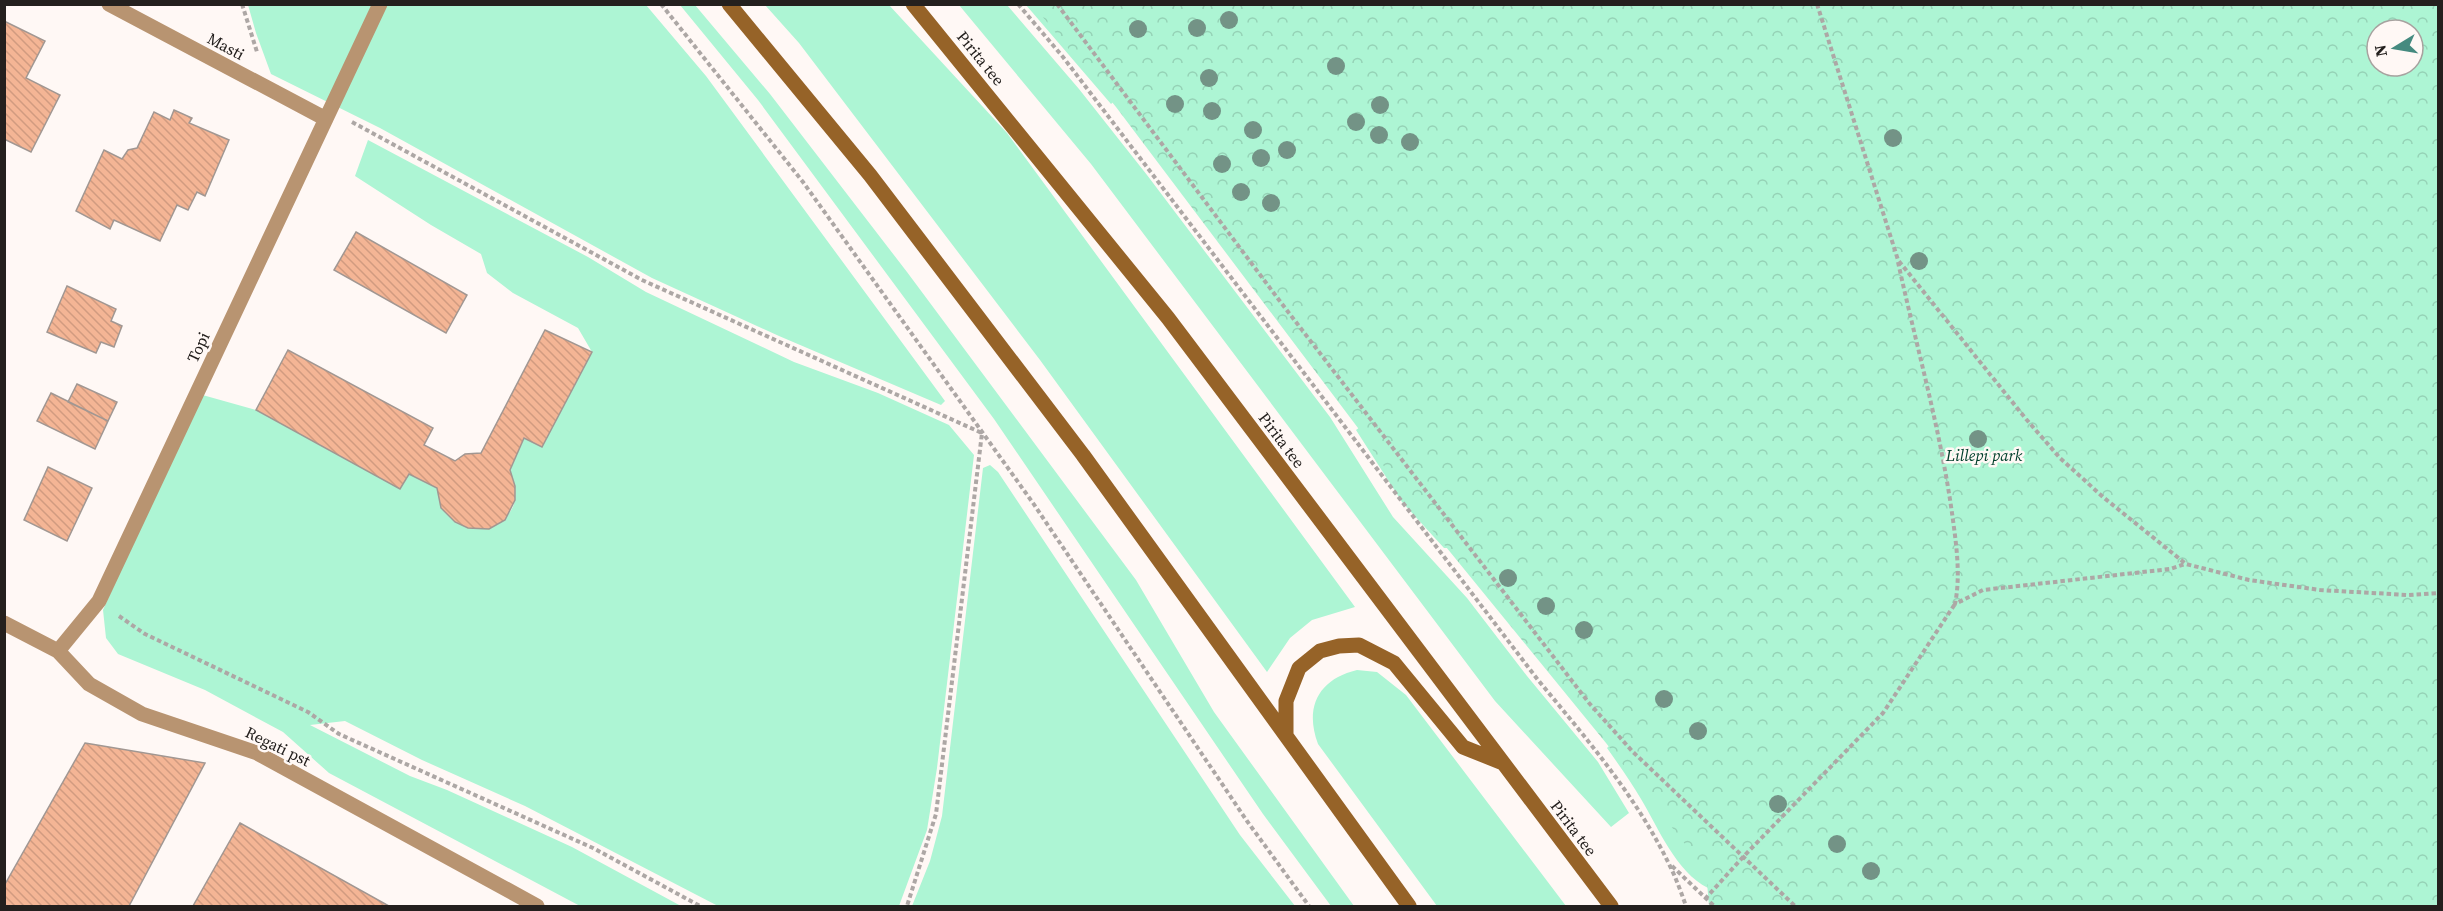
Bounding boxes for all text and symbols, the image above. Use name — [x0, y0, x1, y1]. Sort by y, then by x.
north arrow — [2365, 18, 2425, 78]
street label: Pirita tee — [952, 26, 1010, 90]
street label: Masti — [204, 27, 249, 65]
text: N — [2368, 43, 2392, 59]
street label: Topi — [181, 328, 215, 366]
street label: Pirita tee — [1254, 408, 1310, 472]
park label: Lillepi park — [1945, 444, 2023, 466]
street label: Regati pst — [242, 721, 315, 772]
street label: Pirita tee — [1546, 796, 1602, 860]

